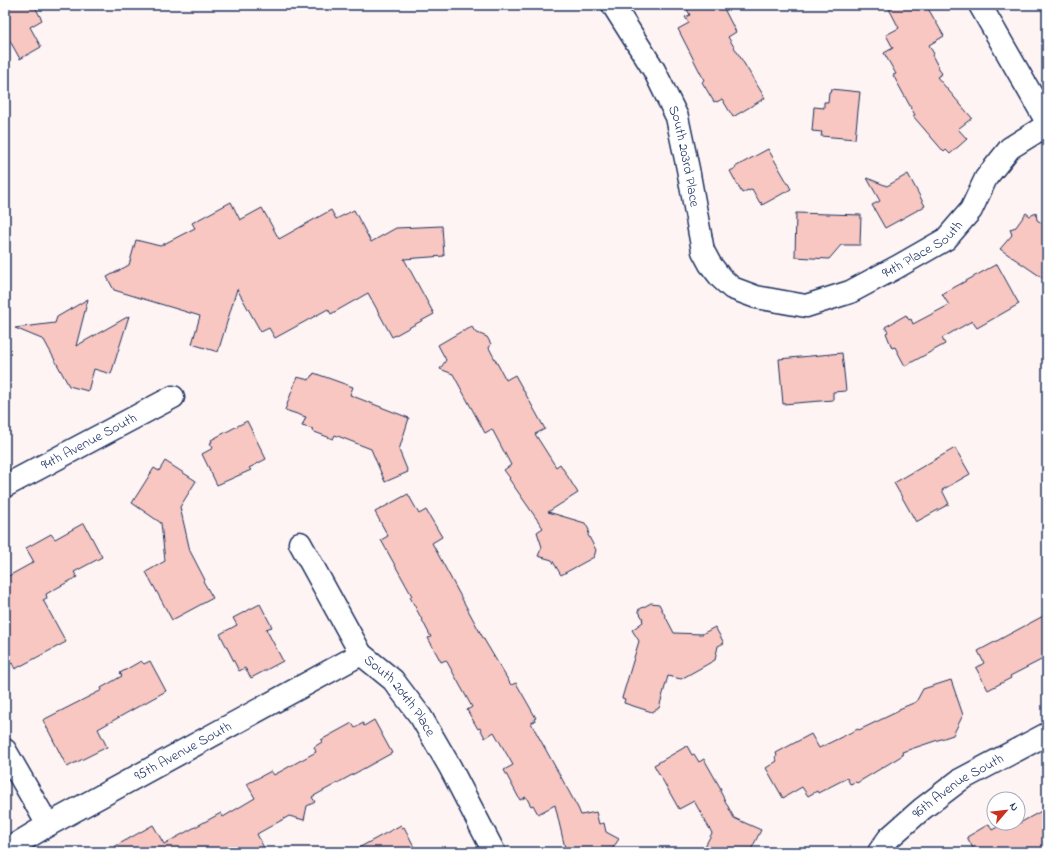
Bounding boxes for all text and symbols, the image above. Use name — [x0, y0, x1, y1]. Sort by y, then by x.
street label: South 203rd Place — [662, 102, 705, 209]
street label: 94th Place South — [878, 216, 968, 284]
street label: 94th Avenue South — [37, 407, 141, 476]
street label: South 204th Place — [359, 650, 441, 741]
street label: 95th Avenue South — [130, 716, 235, 786]
street label: 96th Avenue South — [907, 748, 1008, 824]
north arrow — [986, 791, 1026, 831]
text: N — [1005, 800, 1023, 814]

